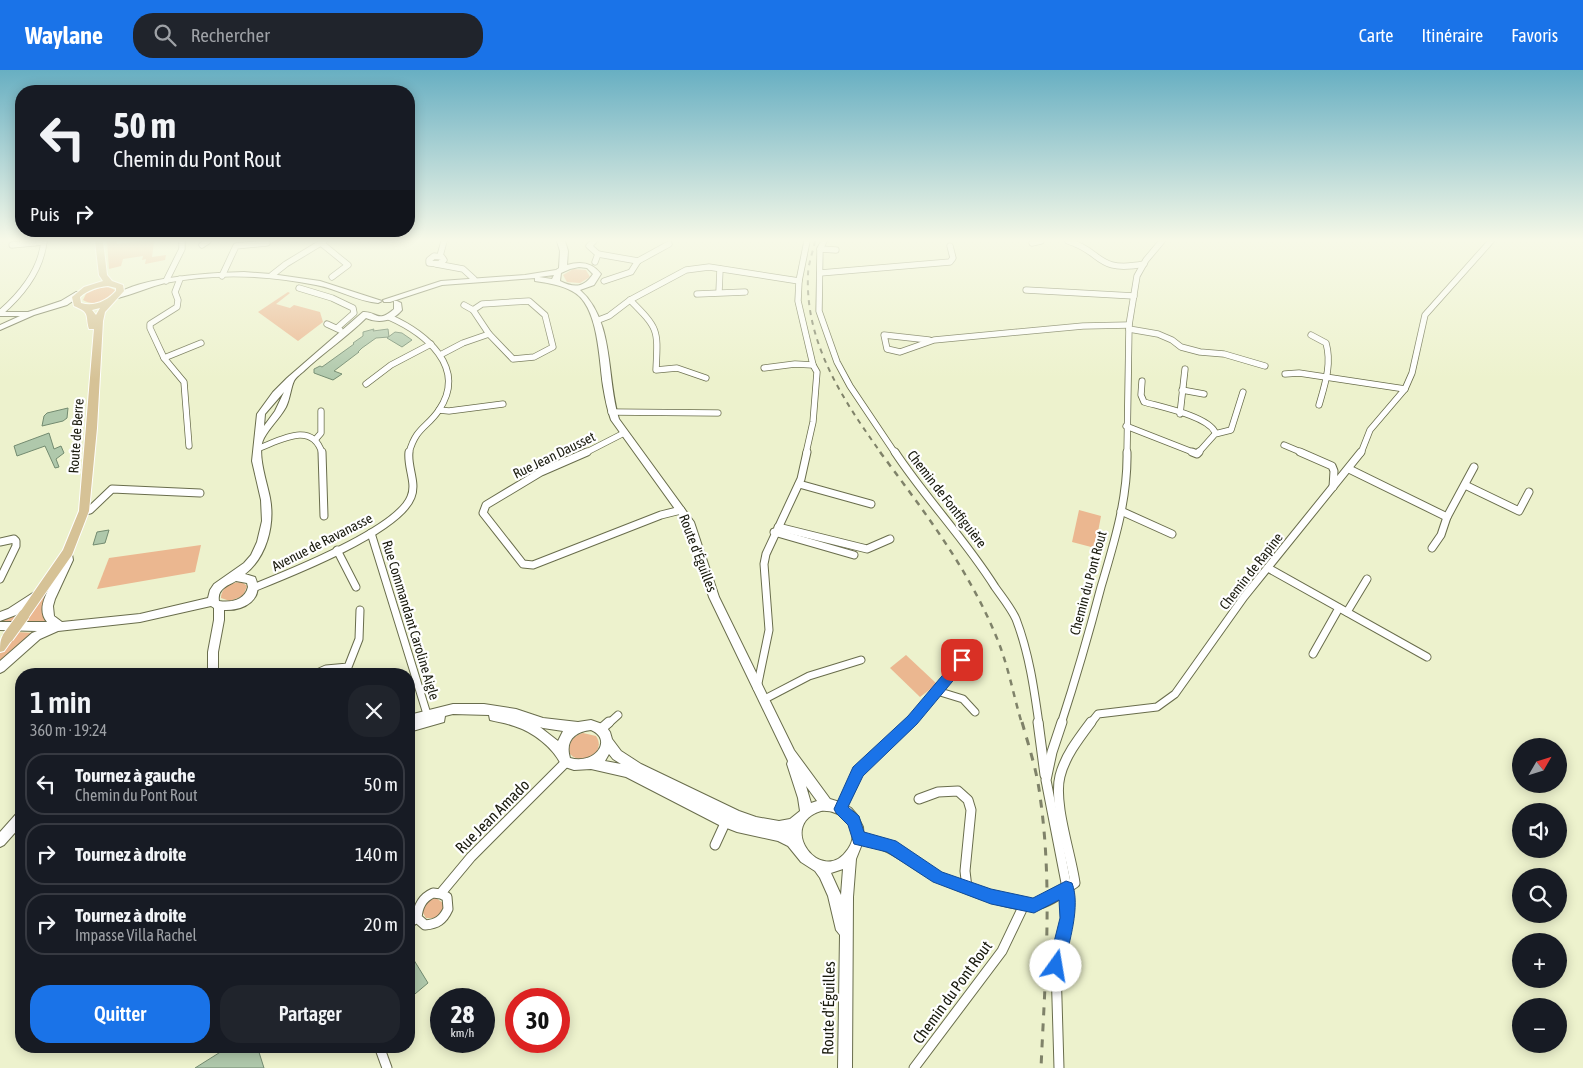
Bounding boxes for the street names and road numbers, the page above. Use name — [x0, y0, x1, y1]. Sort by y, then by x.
street label: Route de Berre — [65, 398, 87, 474]
street label: Rue Jean Dausset — [510, 428, 598, 482]
street label: Chemin de Fontfiguière — [904, 447, 990, 551]
street label: Avenue de Ravanasse — [269, 510, 375, 574]
street label: Route d'Éguilles — [676, 512, 720, 594]
street label: Chemin du Pont Rout — [1066, 529, 1110, 637]
street label: Chemin de Rapine — [1216, 529, 1286, 613]
street label: Rue Commandant Caroline Aigle — [379, 538, 443, 702]
street label: Rue Jean Amado — [451, 775, 533, 857]
street label: Chemin du Pont Rout — [909, 937, 996, 1047]
street label: Route d'Éguilles — [818, 961, 839, 1055]

